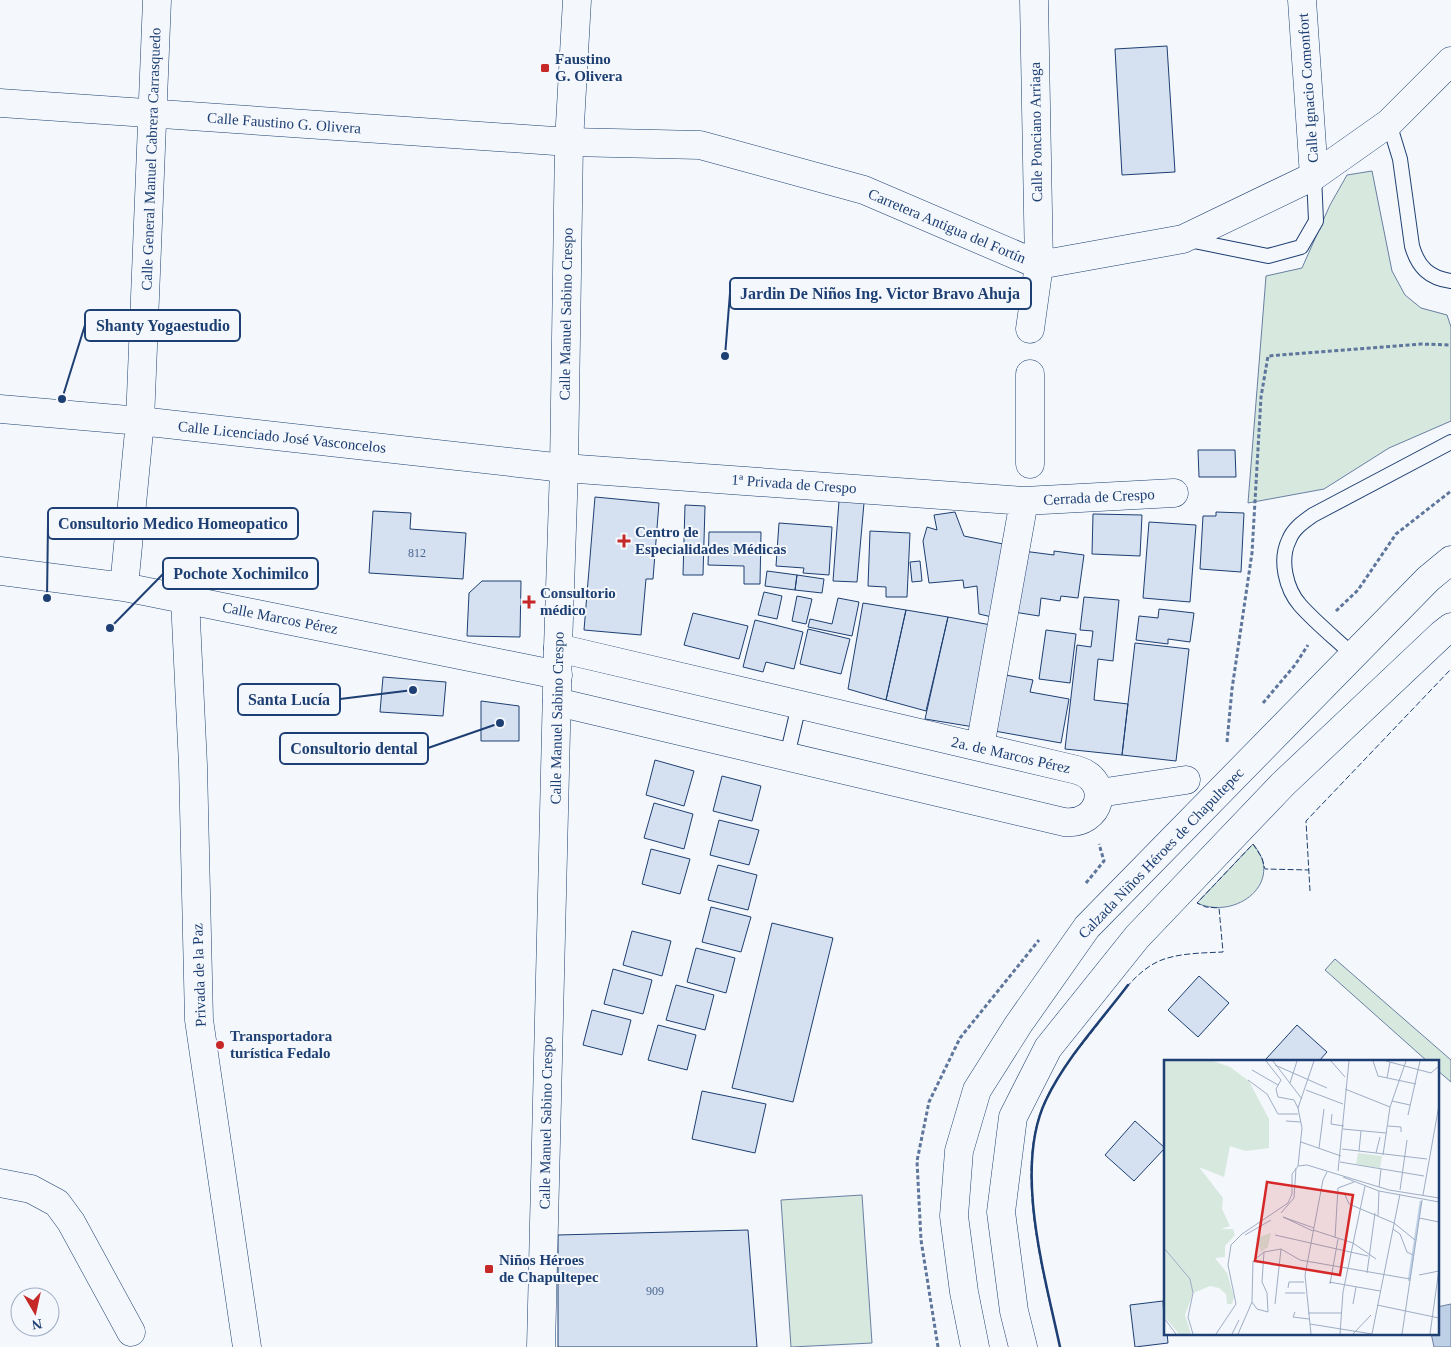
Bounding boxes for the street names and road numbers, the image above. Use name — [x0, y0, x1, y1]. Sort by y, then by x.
street label: Calle Ignacio Comonfort — [1295, 12, 1321, 163]
street label: Calle General Manuel Cabrera Carrasquedo — [138, 27, 164, 291]
street label: Calle Ponciano Arriaga — [1027, 62, 1045, 202]
street label: Calle Faustino G. Olivera — [207, 110, 362, 136]
street label: Carretera Antigua del Fortín — [866, 186, 1029, 267]
street label: Calle Manuel Sabino Crespo — [556, 227, 576, 401]
street label: Calle Licenciado José Vasconcelos — [177, 418, 387, 456]
street label: 1ª Privada de Crespo — [731, 472, 857, 496]
street label: Cerrada de Crespo — [1043, 486, 1155, 508]
street label: Calle Marcos Pérez — [221, 599, 340, 637]
street label: Calle Manuel Sabino Crespo — [547, 631, 567, 805]
street label: 2a. de Marcos Pérez — [950, 734, 1072, 777]
street label: Calzada Niños Héroes de Chapultepec — [1075, 764, 1247, 942]
street label: Privada de la Paz — [189, 923, 209, 1027]
street label: Calle Manuel Sabino Crespo — [536, 1036, 556, 1210]

